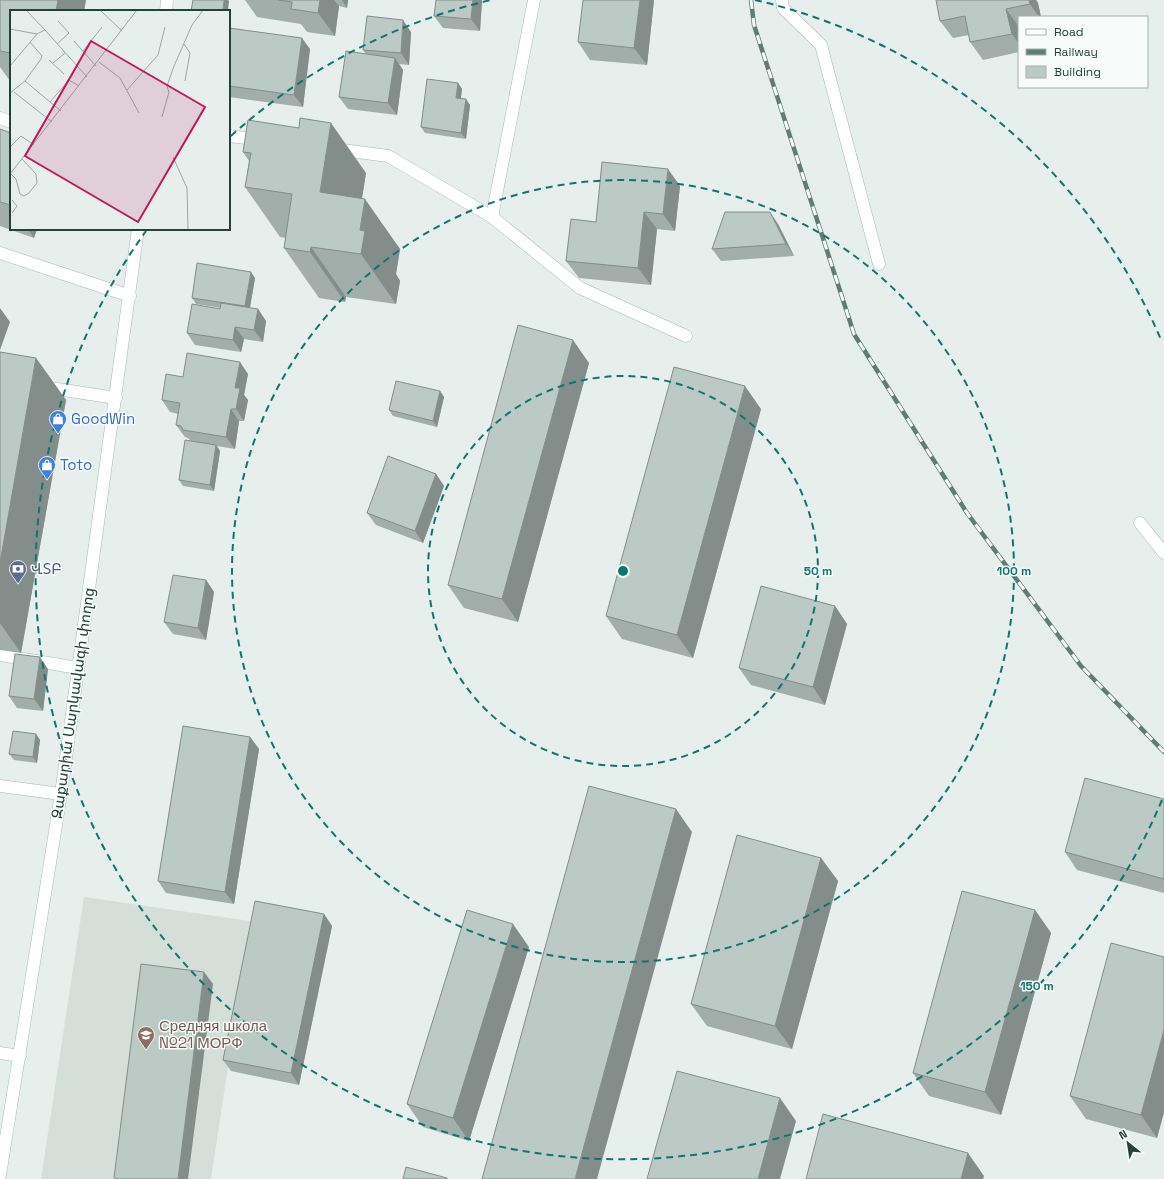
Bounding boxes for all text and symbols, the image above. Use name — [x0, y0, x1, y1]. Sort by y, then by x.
inset map — [10, 10, 230, 230]
legend — [1018, 16, 1148, 88]
text: Road — [1054, 24, 1083, 40]
text: Railway — [1054, 44, 1098, 60]
text: Building — [1054, 64, 1101, 80]
shop icon: GoodWin — [48, 409, 68, 434]
place label: GoodWin — [71, 409, 135, 428]
shop icon: Toto — [37, 455, 57, 480]
place label: Toto — [60, 455, 92, 474]
bank icon: ՎՏԲ — [8, 559, 28, 584]
place label: ՎՏԲ — [31, 559, 62, 578]
text: 50 m — [804, 563, 832, 579]
text: 100 m — [997, 563, 1031, 579]
centre of rings — [616, 564, 630, 578]
street label: Զաքարիա Սարկավագի փողոց — [47, 586, 98, 820]
text: 150 m — [1020, 978, 1054, 994]
place label: Средняя школа №21 МОРФ — [159, 1016, 268, 1052]
school or university icon: Средняя школа №21 МОРФ — [136, 1025, 156, 1050]
north arrow — [1108, 1123, 1148, 1163]
text: N — [1116, 1126, 1130, 1142]

